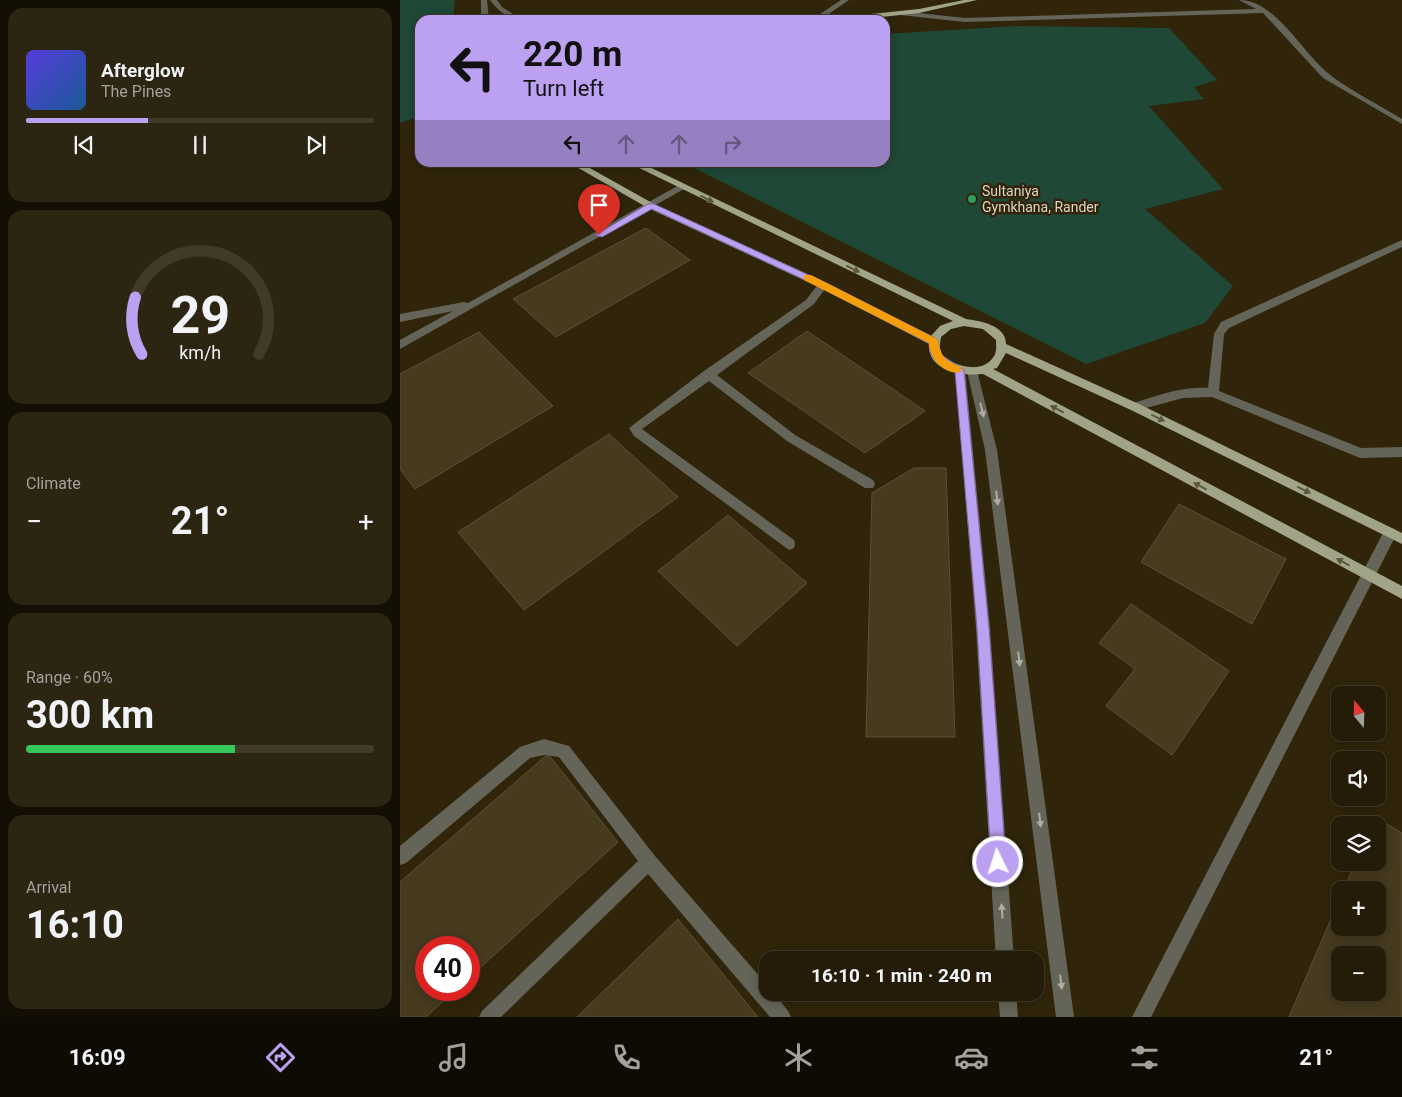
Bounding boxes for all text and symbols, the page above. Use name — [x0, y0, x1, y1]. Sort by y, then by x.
text: 220 m — [523, 34, 622, 75]
icon: left — [440, 35, 505, 100]
text: Afterglow — [101, 59, 185, 82]
text: Turn left — [523, 76, 604, 101]
text: The Pines — [101, 82, 171, 101]
icon: left — [559, 130, 587, 158]
icon: ahead — [612, 130, 640, 158]
icon: ahead — [665, 130, 693, 158]
icon: right — [718, 130, 746, 158]
icon: previous — [70, 131, 98, 159]
icon: pause — [186, 131, 214, 159]
icon: next — [302, 131, 330, 159]
place label: Sultaniya Gymkhana, Rander — [982, 183, 1099, 215]
pin — [578, 184, 620, 235]
icon: arrive — [585, 191, 613, 219]
marker: Sultaniya Gymkhana, Rander — [966, 193, 978, 205]
one-way arrow — [700, 196, 714, 204]
one-way arrow — [846, 266, 860, 274]
text: 29 — [170, 285, 230, 346]
text: km/h — [179, 342, 221, 363]
one-way arrow — [978, 403, 986, 418]
one-way arrow — [1049, 405, 1064, 413]
one-way arrow — [1151, 415, 1165, 423]
text: Climate — [26, 474, 81, 493]
one-way arrow — [1193, 482, 1207, 490]
one-way arrow — [1297, 487, 1311, 495]
one-way arrow — [994, 490, 1002, 506]
text: 21° — [171, 499, 229, 543]
text: − — [26, 505, 42, 538]
text: + — [358, 505, 374, 538]
one-way arrow — [1337, 558, 1350, 567]
one-way arrow — [1015, 652, 1023, 668]
text: Range · 60% — [26, 668, 113, 687]
north arrow — [1331, 686, 1386, 741]
map controls — [1331, 686, 1386, 1001]
text: 300 km — [26, 693, 154, 737]
button: sound — [1331, 751, 1386, 806]
one-way arrow — [1036, 813, 1044, 829]
button: layers — [1331, 816, 1386, 871]
position arrow — [971, 835, 1023, 887]
text: Arrival — [26, 878, 71, 897]
button: + — [1331, 881, 1386, 936]
text: 16:10 — [26, 903, 124, 947]
one-way arrow — [997, 903, 1005, 919]
speed limit sign: 40 — [415, 936, 480, 1001]
button: − — [1331, 946, 1386, 1001]
text: 16:10 · 1 min · 240 m — [811, 964, 992, 987]
one-way arrow — [1057, 974, 1065, 990]
icon: directions — [263, 1040, 298, 1075]
icon: music — [436, 1040, 471, 1075]
icon: phone — [609, 1040, 644, 1075]
icon: climate — [781, 1040, 816, 1075]
icon: car — [954, 1040, 989, 1075]
icon: filters — [1127, 1040, 1162, 1075]
text: 16:09 — [69, 1045, 126, 1070]
text: 21° — [1299, 1045, 1333, 1070]

